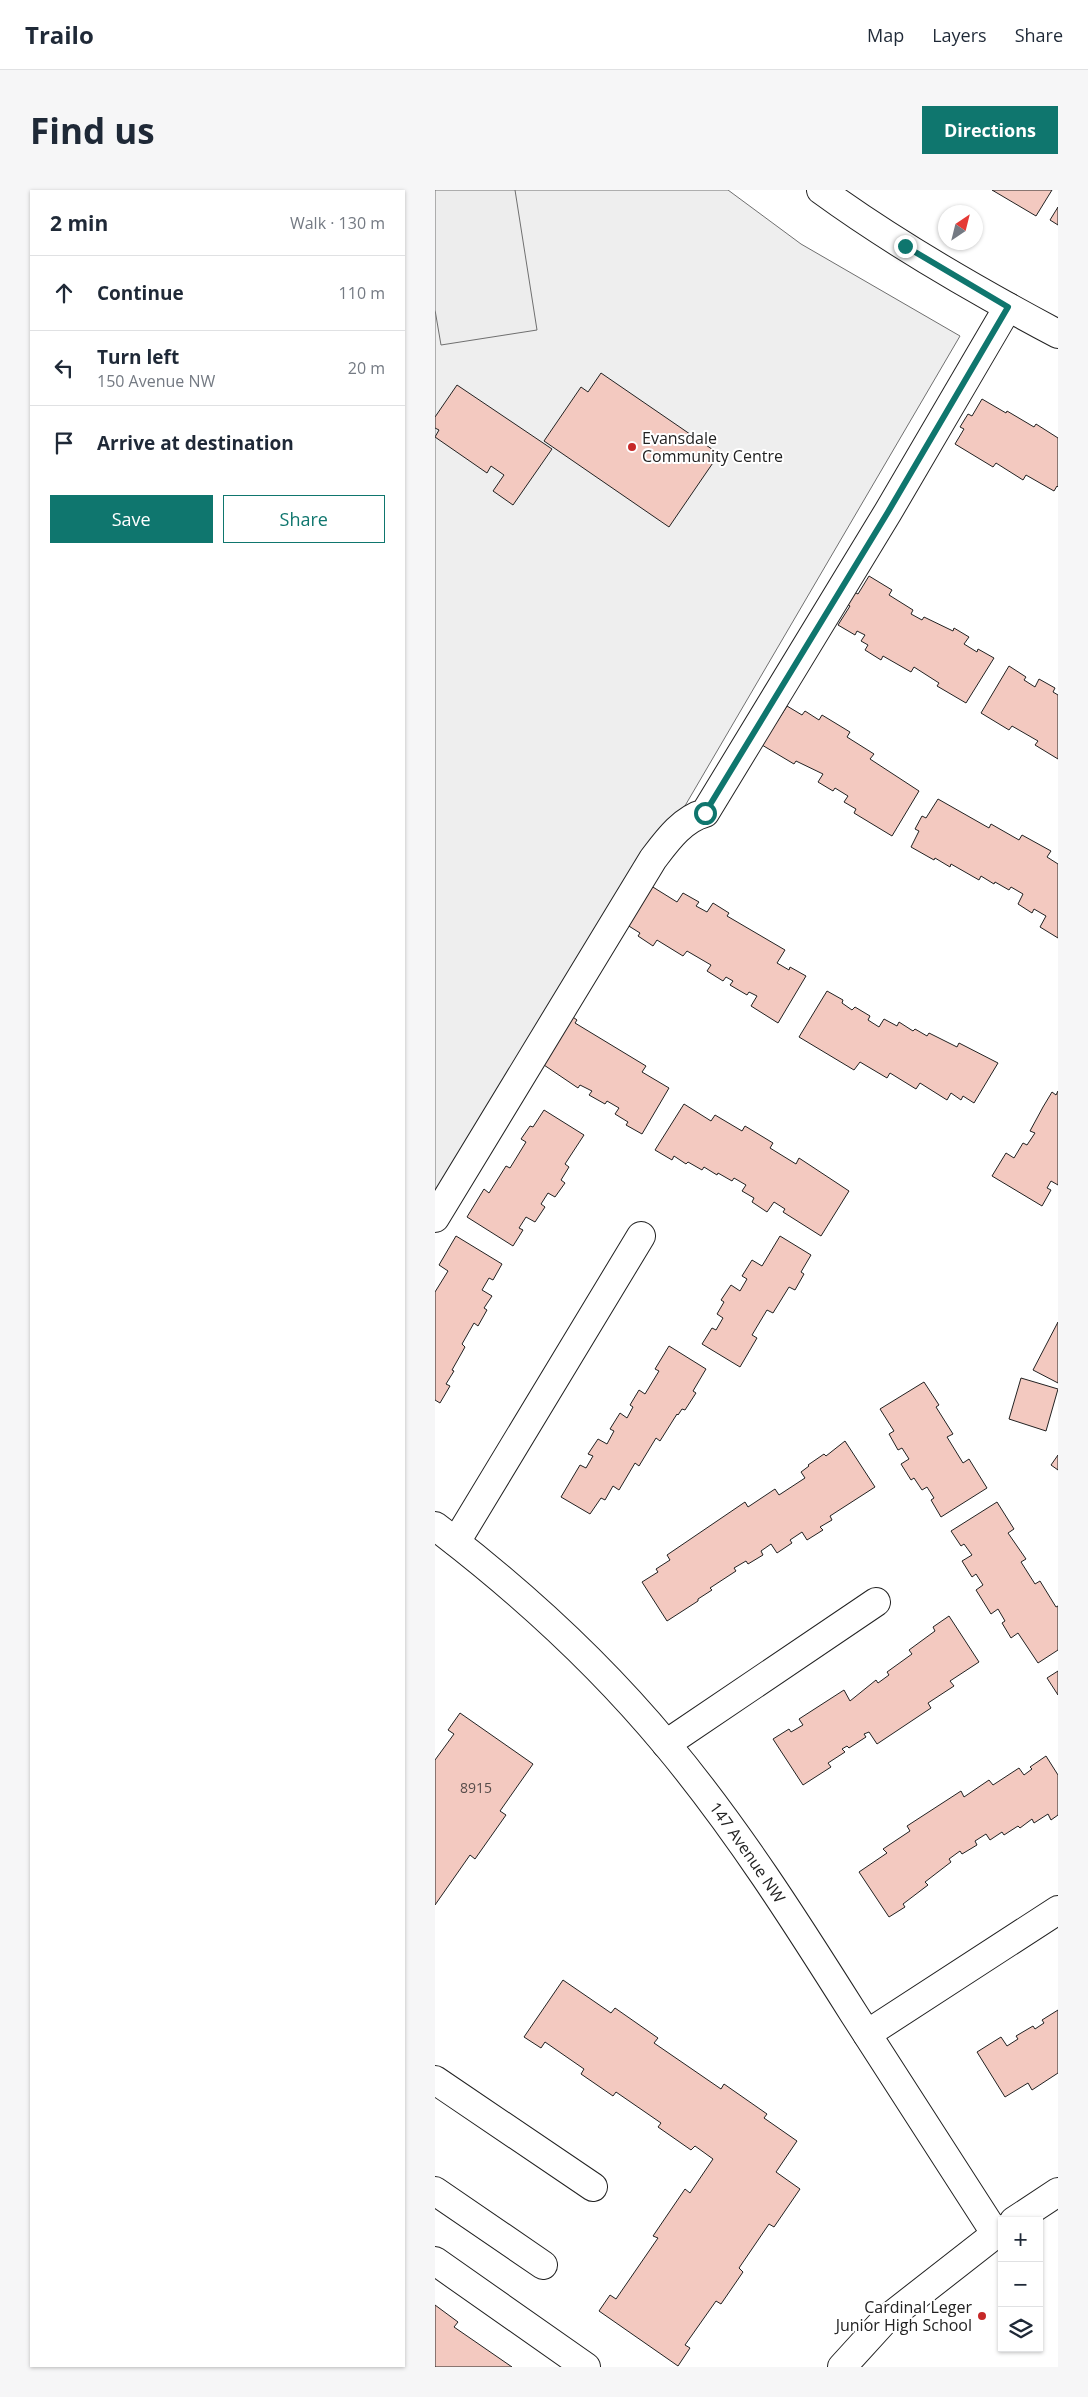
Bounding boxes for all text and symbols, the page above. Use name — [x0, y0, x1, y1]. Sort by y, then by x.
text: Trailo — [25, 18, 94, 51]
text: Map — [867, 23, 904, 47]
text: Layers — [932, 23, 987, 47]
text: Share — [1015, 23, 1063, 47]
button: Directions — [922, 106, 1058, 154]
text: Find us — [30, 107, 155, 154]
north arrow — [938, 205, 983, 250]
text: 2 min — [50, 209, 108, 237]
text: Walk · 130 m — [290, 212, 385, 234]
route end — [894, 235, 917, 258]
icon: ahead — [50, 279, 78, 307]
text: Continue — [97, 280, 184, 306]
text: 110 m — [339, 282, 385, 304]
text: Turn left — [97, 344, 179, 370]
icon: left — [50, 354, 78, 382]
text: 20 m — [348, 357, 385, 379]
text: 150 Avenue NW — [97, 370, 215, 392]
place label: Evansdale Community Centre — [642, 427, 783, 467]
icon: arrive — [50, 429, 78, 457]
text: Arrive at destination — [97, 430, 294, 456]
marker: Evansdale Community Centre — [626, 441, 638, 453]
button: Save — [50, 495, 213, 543]
button: Share — [223, 495, 385, 543]
route start — [694, 802, 717, 825]
house number: 8915 — [460, 1778, 492, 1797]
street label: 147 Avenue NW — [705, 1797, 791, 1907]
map controls — [998, 2217, 1043, 2352]
button: + — [998, 2217, 1043, 2262]
button: − — [998, 2262, 1043, 2307]
place label: Cardinal Leger Junior High School — [834, 2296, 972, 2336]
button: layers — [998, 2307, 1043, 2352]
marker: Cardinal Leger Junior High School — [976, 2310, 988, 2322]

